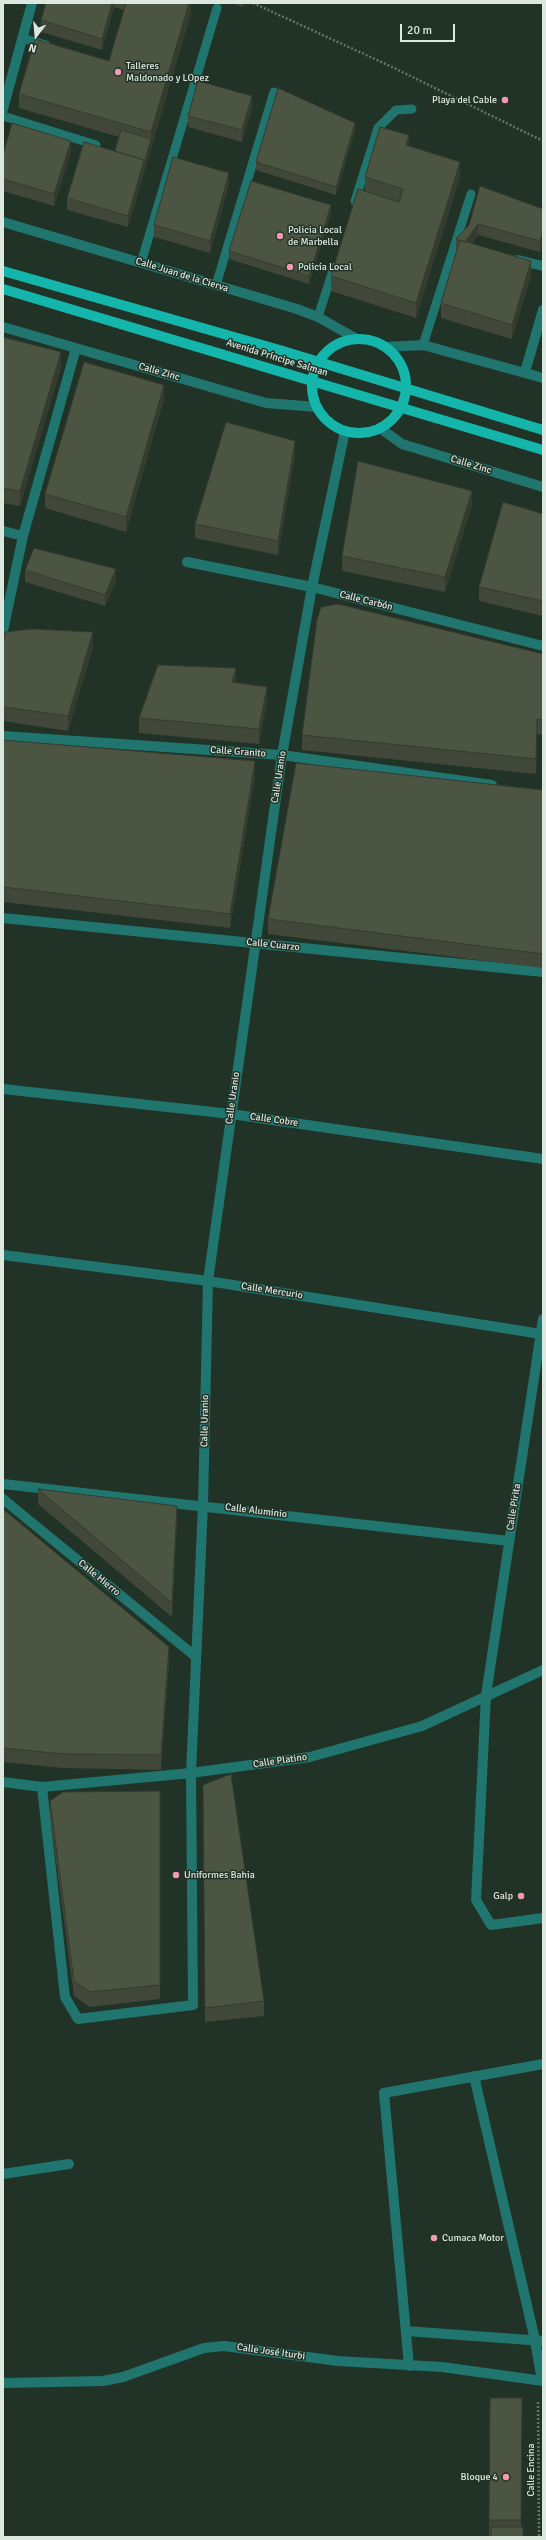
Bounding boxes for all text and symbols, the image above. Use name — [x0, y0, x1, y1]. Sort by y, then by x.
north arrow — [16, 16, 56, 56]
scale bar — [402, 16, 457, 42]
text: 20 m — [407, 23, 432, 38]
text: N — [27, 41, 38, 55]
place label: Talleres Maldonado y LOpez — [126, 60, 209, 84]
marker: Talleres Maldonado y LOpez — [113, 67, 123, 77]
place label: Playa del Cable — [432, 94, 497, 106]
marker: Playa del Cable — [500, 95, 510, 105]
place label: Policia Local de Marbella — [288, 224, 342, 248]
marker: Policia Local de Marbella — [275, 231, 285, 241]
street label: Calle Juan de la Cierva — [134, 255, 230, 295]
place label: Policía Local — [298, 261, 352, 273]
marker: Policía Local — [285, 262, 295, 272]
street label: Avenida Príncipe Salman — [225, 337, 329, 379]
street label: Calle Zinc — [137, 360, 181, 384]
street label: Calle Zinc — [449, 453, 493, 477]
street label: Calle Carbón — [338, 589, 394, 613]
street label: Calle Granito — [210, 744, 266, 760]
street label: Calle Uranio — [269, 750, 289, 804]
street label: Calle Cuarzo — [246, 936, 300, 954]
street label: Calle Uranio — [223, 1071, 243, 1125]
street label: Calle Cobre — [249, 1111, 299, 1129]
street label: Calle Mercurio — [240, 1280, 304, 1302]
street label: Calle Uranio — [199, 1395, 211, 1447]
street label: Calle Pirita — [504, 1483, 524, 1531]
street label: Calle Aluminio — [224, 1501, 288, 1521]
street label: Calle Hierro — [76, 1557, 122, 1599]
street label: Calle Platino — [252, 1751, 308, 1771]
place label: Uniformes Bahia — [184, 1869, 255, 1881]
marker: Uniformes Bahia — [171, 1870, 181, 1880]
place label: Galp — [493, 1890, 513, 1902]
marker: Galp — [516, 1891, 526, 1901]
place label: Cumaca Motor — [442, 2232, 504, 2244]
marker: Cumaca Motor — [429, 2233, 439, 2243]
street label: Calle José Iturbi — [236, 2341, 306, 2363]
street label: Calle Encina — [525, 2443, 537, 2497]
place label: Bloque 4 — [461, 2471, 498, 2483]
marker: Bloque 4 — [501, 2472, 511, 2482]

